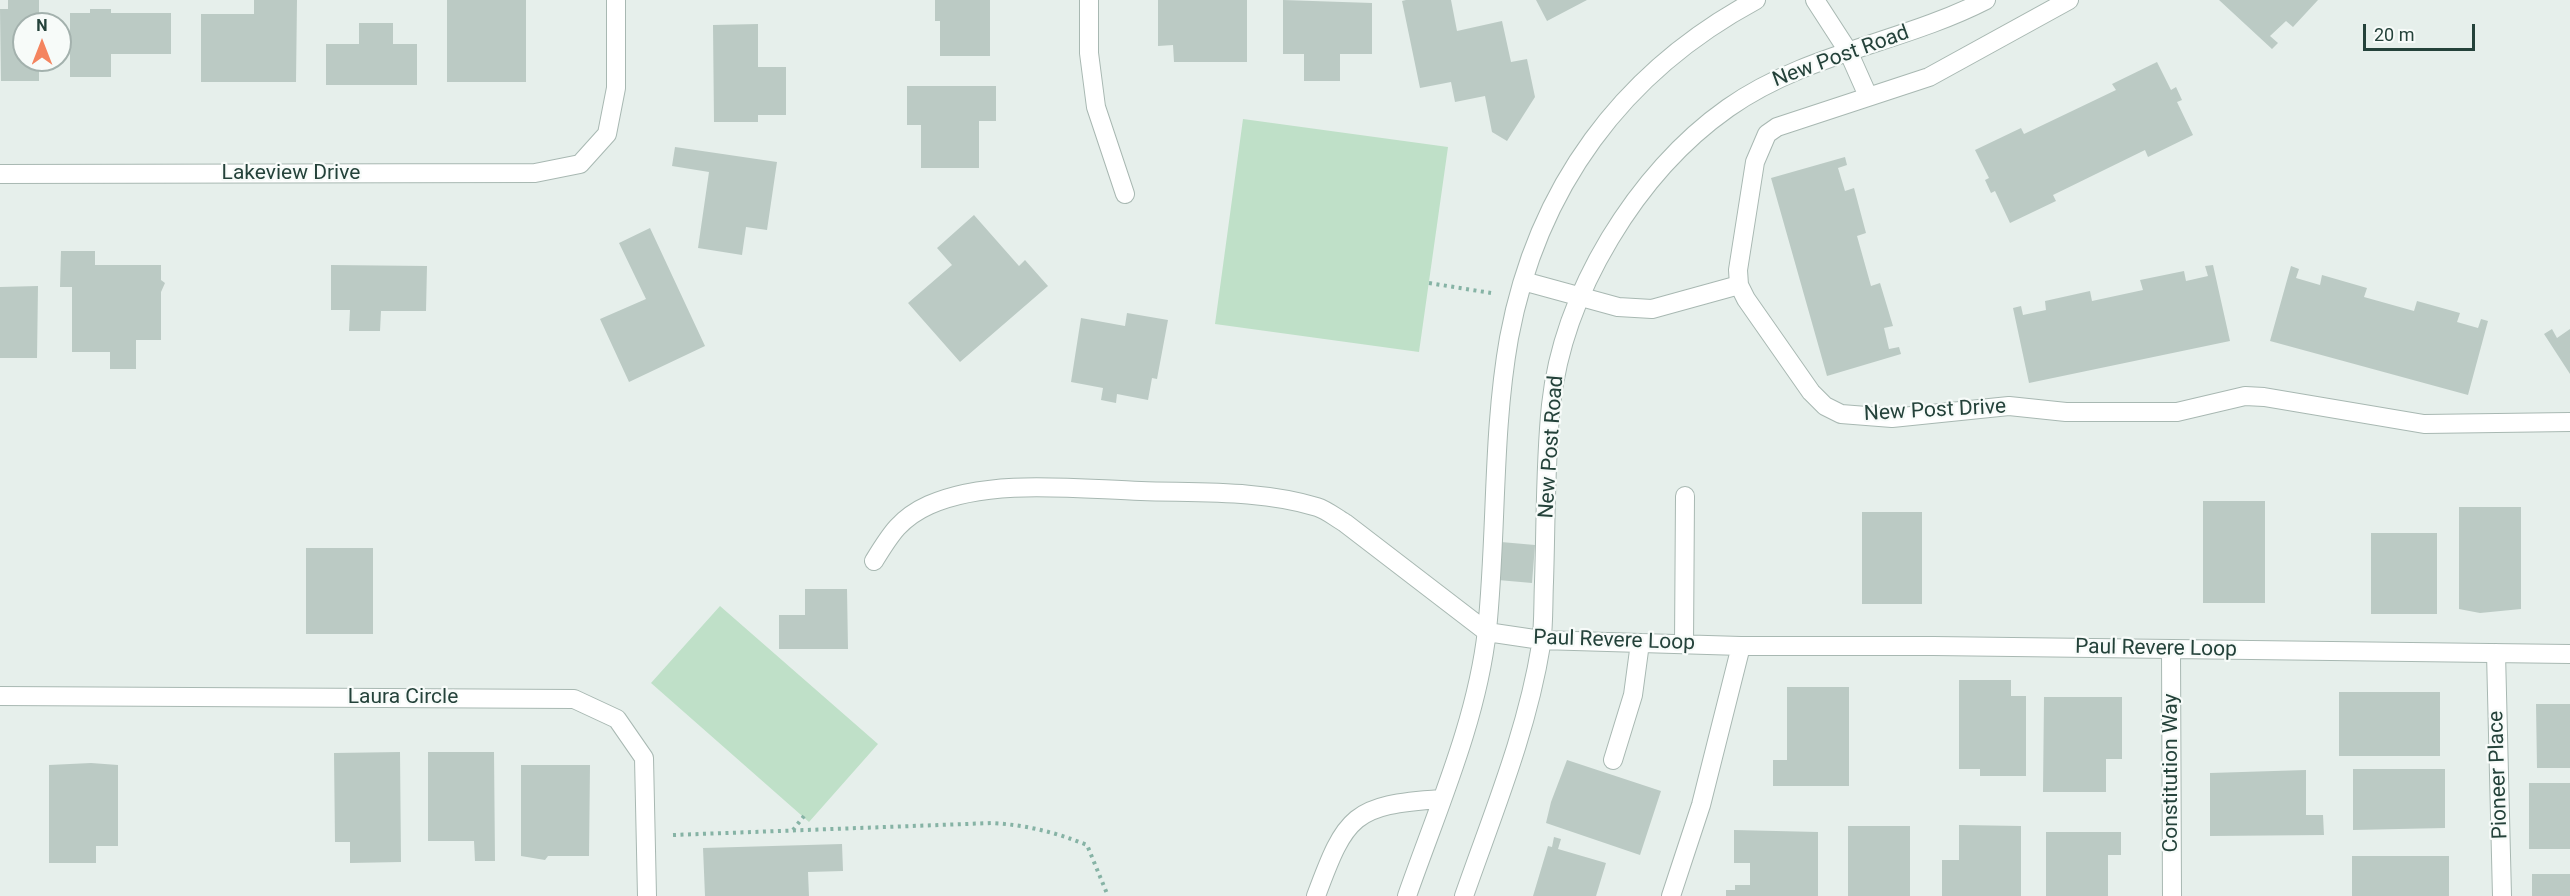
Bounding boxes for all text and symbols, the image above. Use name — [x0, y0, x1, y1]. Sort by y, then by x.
north arrow — [12, 12, 72, 72]
scale bar — [2366, 12, 2478, 50]
text: N — [36, 16, 48, 35]
street label: New Post Road — [1769, 21, 1913, 93]
text: 20 m — [2374, 24, 2414, 45]
street label: Lakeview Drive — [222, 161, 360, 187]
street label: New Post Road — [1534, 375, 1570, 519]
street label: New Post Drive — [1863, 395, 2007, 427]
street label: Paul Revere Loop — [1533, 626, 1695, 656]
street label: Paul Revere Loop — [2075, 635, 2237, 663]
street label: Laura Circle — [348, 685, 458, 711]
street label: Constitution Way — [2159, 694, 2185, 852]
street label: Pioneer Place — [2484, 710, 2514, 840]

